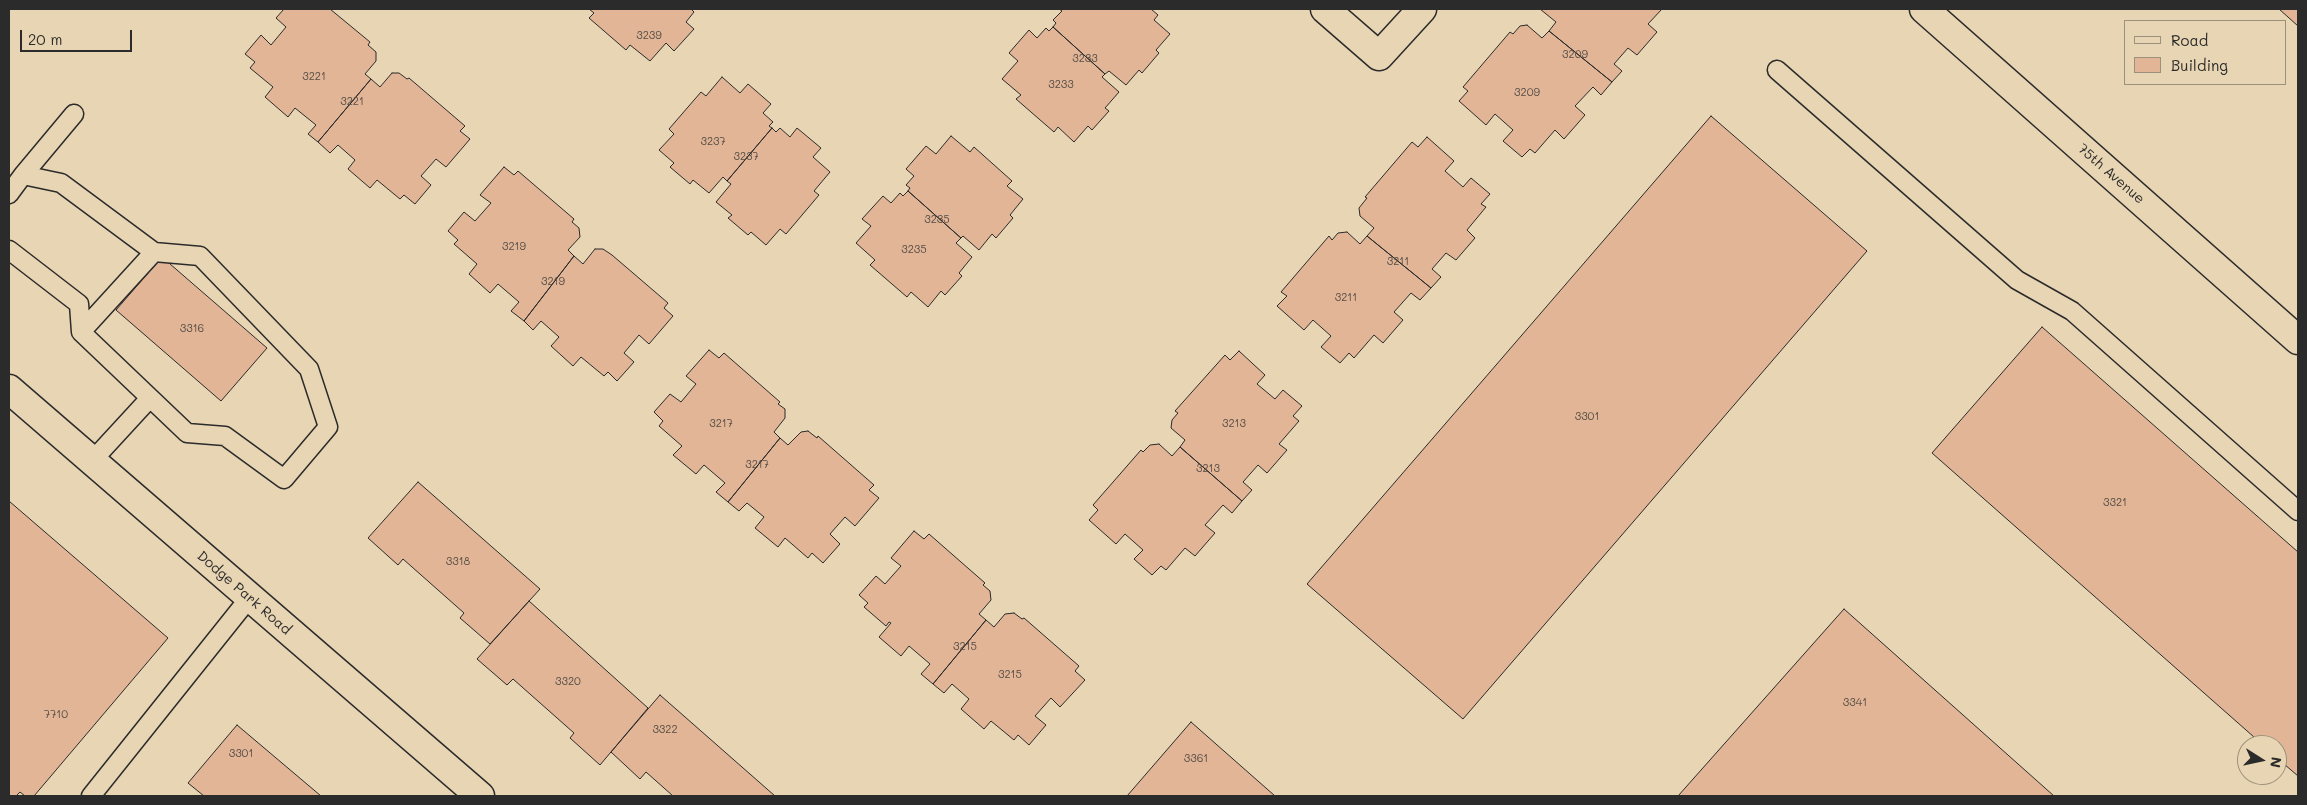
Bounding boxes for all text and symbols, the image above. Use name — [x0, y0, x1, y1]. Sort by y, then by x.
scale bar — [22, 20, 135, 52]
legend — [2124, 20, 2287, 85]
text: 20 m — [28, 29, 62, 49]
house number: 3239 — [636, 29, 662, 43]
text: Road — [2171, 30, 2208, 50]
house number: 3209 — [1562, 48, 1588, 62]
house number: 3233 — [1072, 52, 1098, 66]
text: Building — [2171, 55, 2228, 75]
house number: 3221 — [302, 70, 326, 84]
house number: 3233 — [1048, 78, 1074, 92]
house number: 3209 — [1514, 86, 1540, 100]
house number: 3221 — [340, 95, 364, 109]
house number: 3237 — [700, 135, 726, 149]
street label: 75th Avenue — [2074, 140, 2148, 208]
house number: 3237 — [733, 150, 759, 164]
house number: 3235 — [924, 213, 950, 227]
house number: 3219 — [502, 240, 526, 254]
house number: 3235 — [901, 243, 927, 257]
house number: 3211 — [1387, 255, 1409, 269]
house number: 3219 — [541, 275, 565, 289]
house number: 3211 — [1335, 291, 1357, 305]
house number: 3316 — [180, 322, 204, 336]
house number: 3301 — [1575, 410, 1599, 424]
house number: 3217 — [709, 417, 733, 431]
house number: 3213 — [1222, 417, 1246, 431]
house number: 3217 — [745, 458, 769, 472]
house number: 3213 — [1196, 462, 1220, 476]
house number: 3321 — [2103, 496, 2127, 510]
street label: Dodge Park Road — [194, 548, 294, 638]
house number: 3318 — [446, 555, 470, 569]
house number: 3215 — [953, 640, 977, 654]
house number: 3215 — [998, 668, 1022, 682]
house number: 3320 — [555, 675, 581, 689]
house number: 3341 — [1843, 696, 1867, 710]
house number: 7710 — [44, 708, 68, 722]
house number: 3322 — [652, 723, 678, 737]
north arrow — [2237, 735, 2287, 785]
house number: 3301 — [229, 747, 253, 761]
house number: 3361 — [1184, 752, 1208, 766]
text: N — [2266, 756, 2287, 769]

